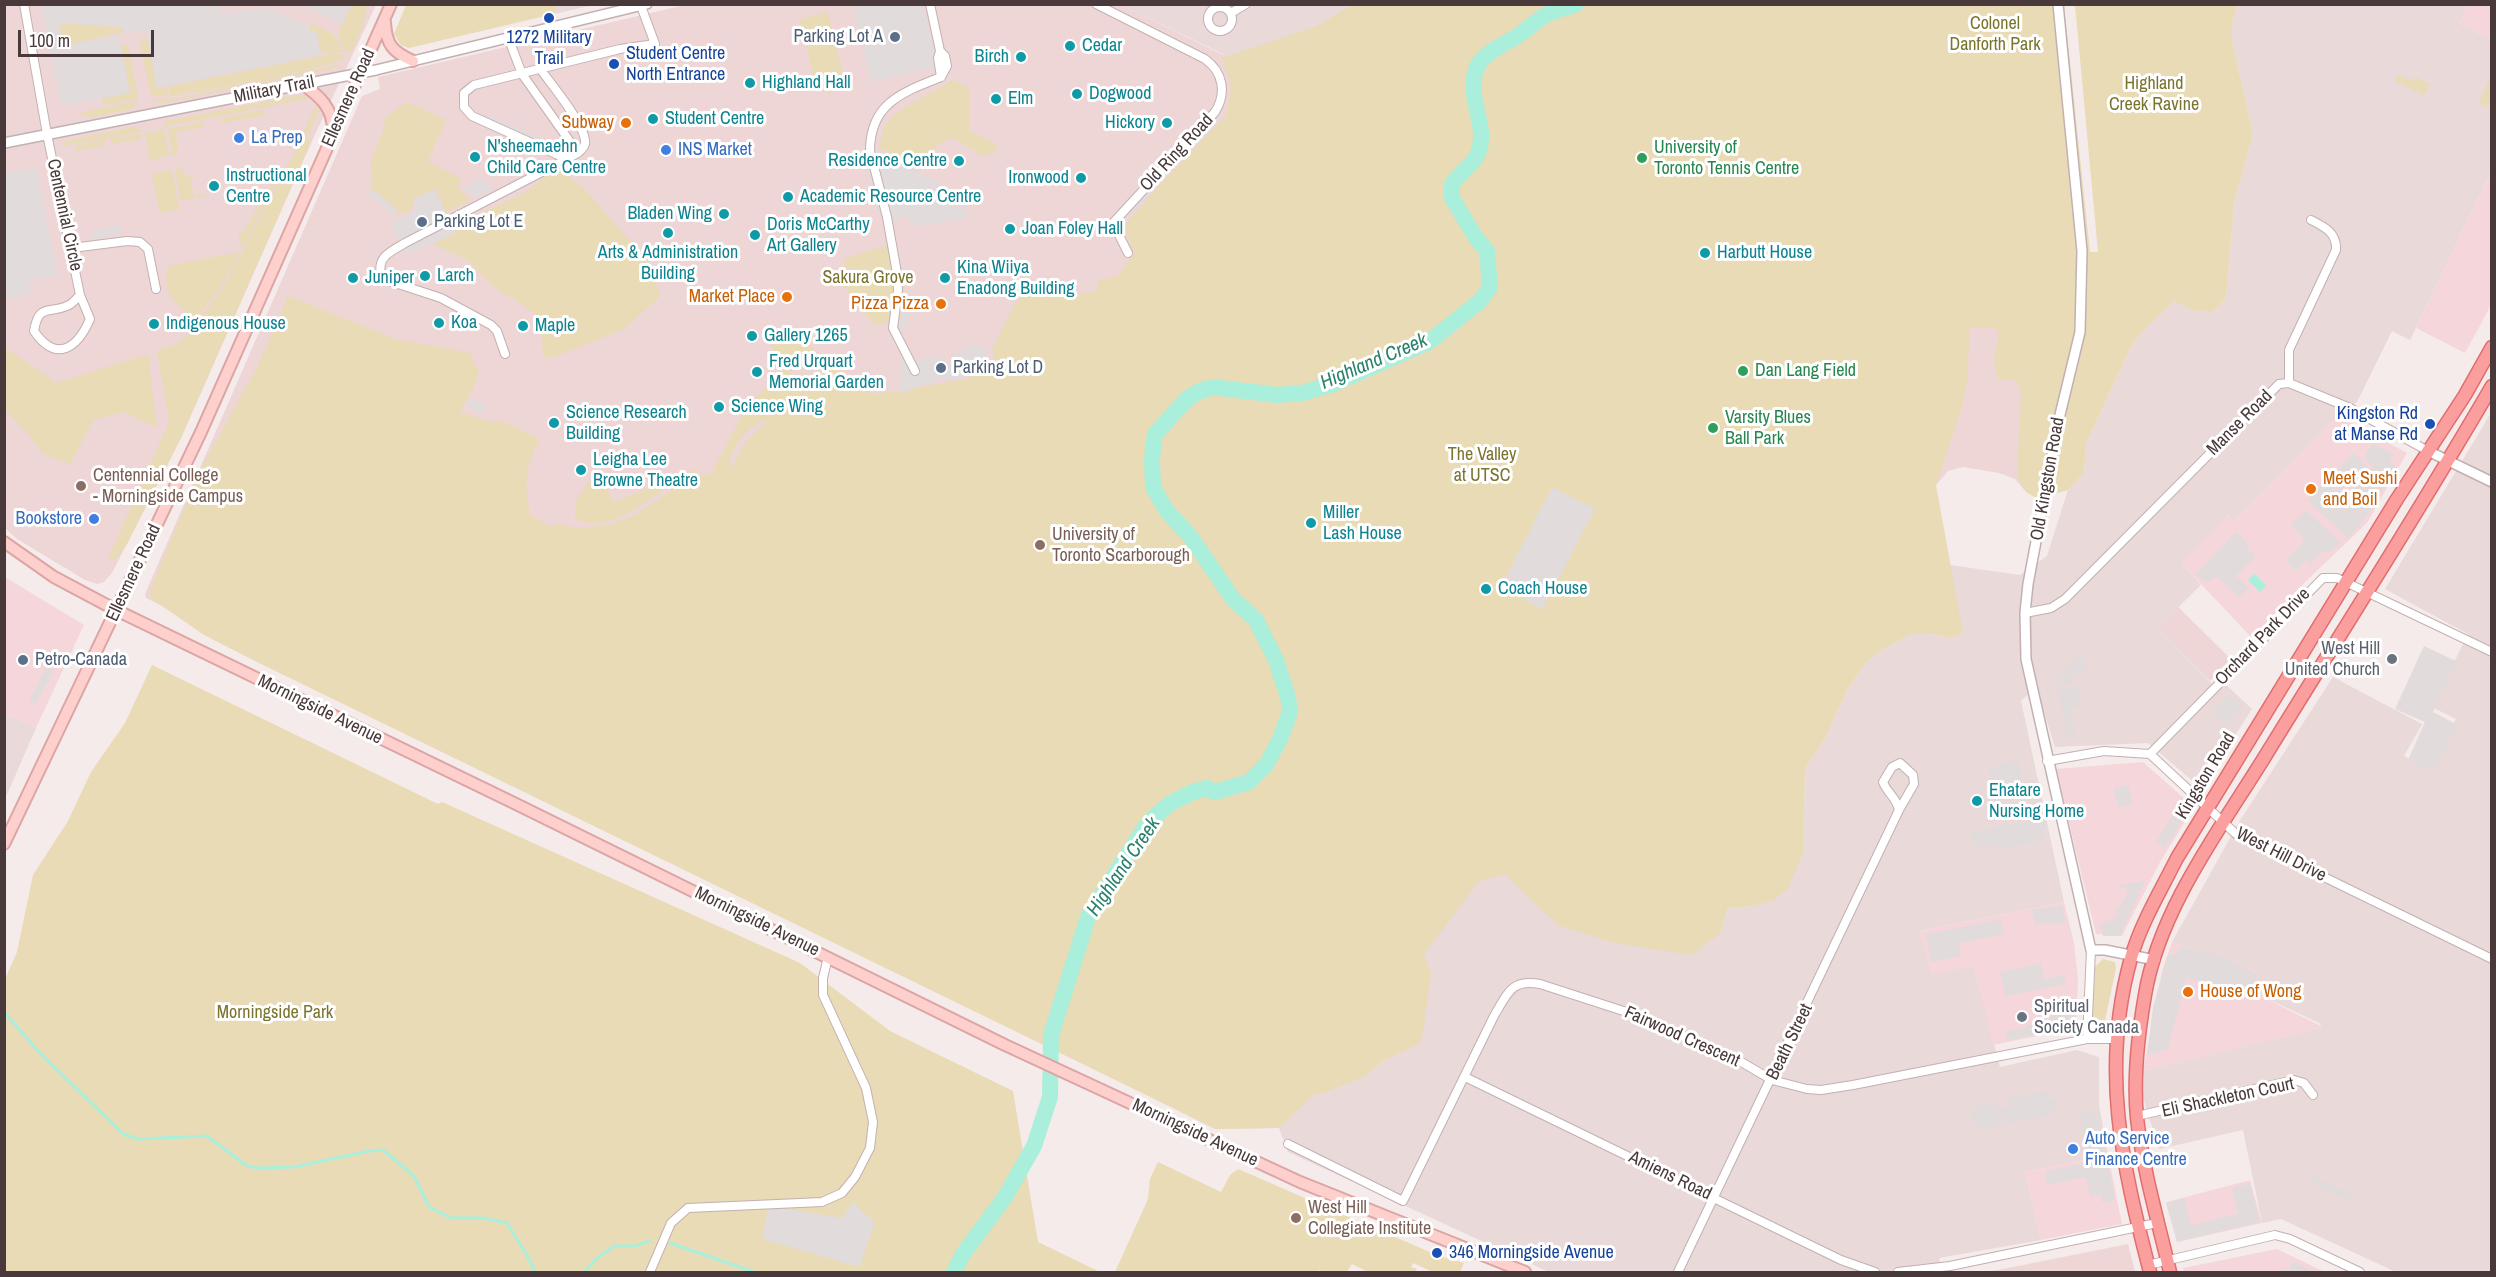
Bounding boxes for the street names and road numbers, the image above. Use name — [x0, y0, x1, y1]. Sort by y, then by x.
street label: Ellesmere Road — [318, 46, 380, 150]
street label: Military Trail — [232, 72, 316, 108]
street label: Old Ring Road — [1136, 110, 1218, 196]
street label: Centennial Circle — [42, 157, 86, 273]
street label: Manse Road — [2203, 386, 2277, 460]
street label: Old Kingston Road — [2027, 416, 2069, 542]
street label: Ellesmere Road — [102, 521, 166, 625]
street label: Orchard Park Drive — [2211, 584, 2315, 690]
street label: Morningside Avenue — [254, 670, 386, 750]
street label: Kingston Road — [2172, 729, 2240, 823]
street label: West Hill Drive — [2232, 823, 2330, 887]
street label: Morningside Avenue — [691, 882, 823, 962]
street label: Beath Street — [1762, 1000, 1818, 1084]
street label: Fairwood Crescent — [1621, 1002, 1743, 1072]
street label: Eli Shackleton Court — [2160, 1073, 2296, 1123]
street label: Morningside Avenue — [1129, 1094, 1261, 1172]
street label: Amiens Road — [1625, 1147, 1715, 1205]

